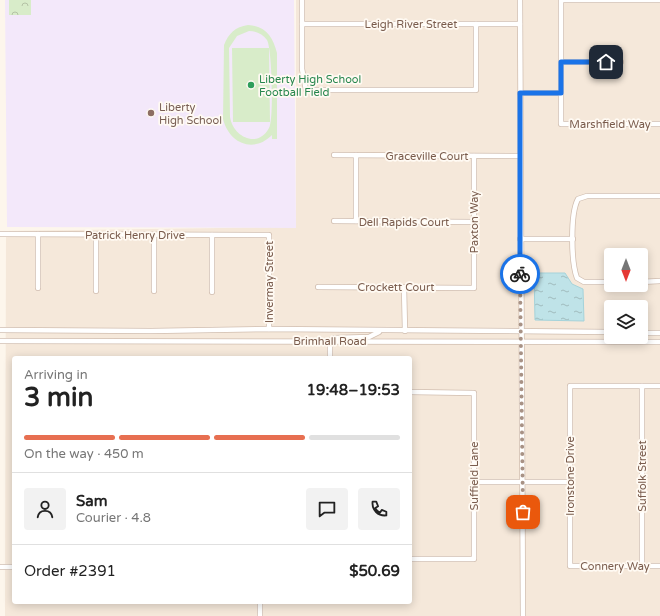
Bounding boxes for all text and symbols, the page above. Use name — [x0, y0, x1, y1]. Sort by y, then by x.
street label: Leigh River Street — [365, 18, 457, 31]
pin — [589, 45, 623, 79]
icon: home — [595, 51, 617, 73]
place label: Liberty High School Football Field — [259, 73, 361, 99]
marker: Liberty High School Football Field — [246, 80, 256, 90]
place label: Liberty High School — [159, 101, 222, 127]
marker: Liberty High School — [146, 108, 156, 118]
street label: Marshfield Way — [569, 118, 651, 131]
street label: Graceville Court — [385, 150, 469, 163]
street label: Paxton Way — [468, 191, 481, 253]
street label: Dell Rapids Court — [359, 216, 449, 229]
street label: Patrick Henry Drive — [85, 229, 185, 242]
street label: Invermay Street — [263, 241, 276, 323]
north arrow — [604, 248, 648, 292]
map controls — [604, 248, 648, 344]
courier — [500, 254, 540, 294]
icon: bike — [509, 263, 531, 285]
street label: Crockett Court — [358, 281, 434, 294]
button: layers — [604, 300, 648, 344]
street label: Brimhall Road — [293, 335, 367, 348]
text: Arriving in — [24, 367, 88, 383]
text: 19:48–19:53 — [307, 381, 400, 399]
text: 3 min — [24, 382, 93, 413]
street label: Ironstone Drive — [564, 436, 577, 516]
street label: Suffolk Street — [636, 440, 649, 512]
street label: Suffield Lane — [468, 442, 481, 510]
text: On the way · 450 m — [24, 446, 144, 462]
button: person — [24, 488, 66, 530]
button: chat — [306, 488, 348, 530]
button: phone — [358, 488, 400, 530]
text: Sam — [76, 492, 107, 510]
pin — [506, 495, 540, 529]
icon: bag — [512, 501, 534, 523]
text: Courier · 4.8 — [76, 510, 151, 526]
street label: Connery Way — [580, 560, 650, 573]
text: Order #2391 — [24, 562, 116, 580]
text: $50.69 — [349, 562, 400, 580]

